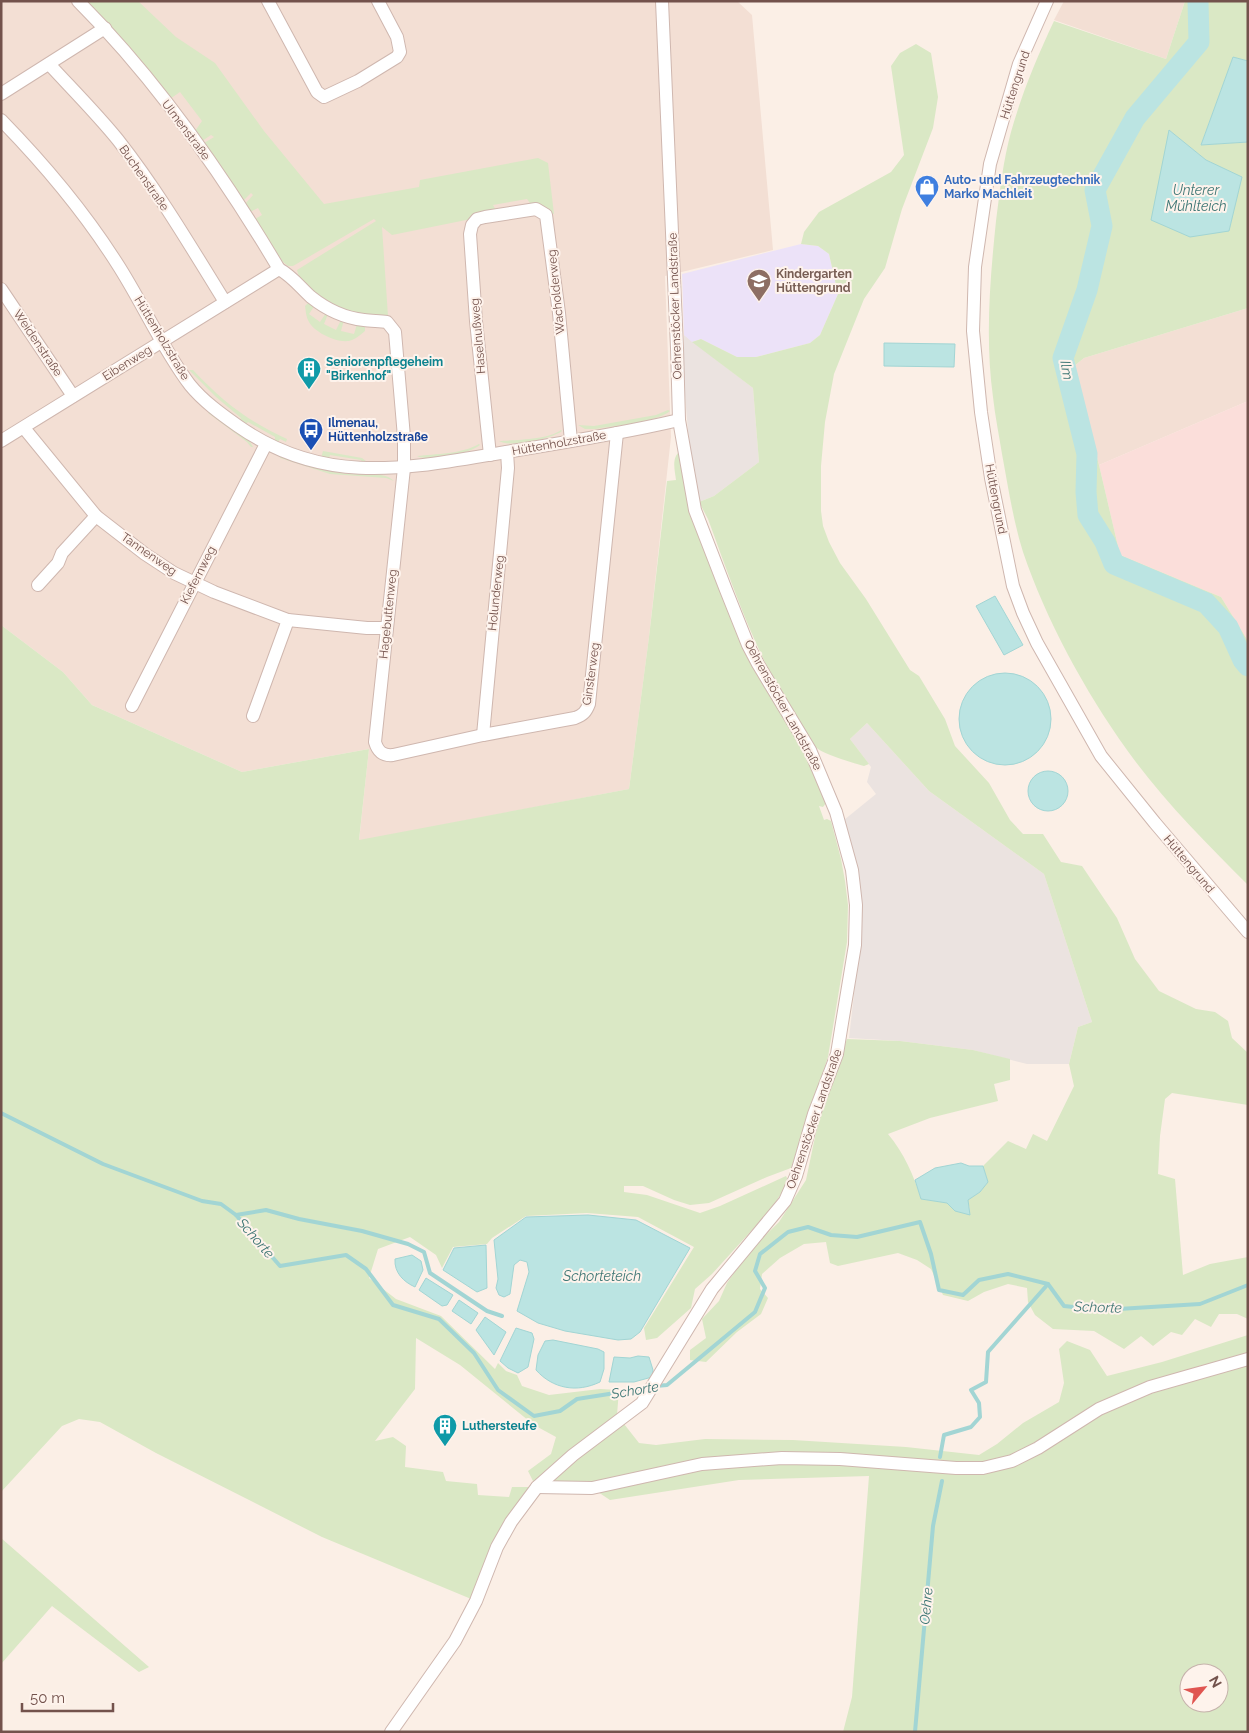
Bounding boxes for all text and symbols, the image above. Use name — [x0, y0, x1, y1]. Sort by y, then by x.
street label: Hüttengrund — [997, 49, 1033, 121]
street label: Ulmenstraße — [159, 97, 213, 163]
street label: Buchenstraße — [116, 142, 172, 214]
place label: Auto- und Fahrzeugtechnik Marko Machleit — [944, 173, 1101, 201]
shop icon: Auto- und Fahrzeugtechnik Marko Machleit — [914, 174, 940, 208]
water label: Unterer Mühlteich — [1165, 182, 1227, 214]
street label: Oehrenstöcker Landstraße — [665, 232, 685, 380]
street label: Wacholderweg — [545, 249, 567, 335]
place label: Kindergarten Hüttengrund — [776, 267, 852, 295]
school or university icon: Kindergarten Hüttengrund — [746, 268, 772, 302]
street label: Hüttenholzstraße — [131, 293, 193, 383]
street label: Haselnußweg — [468, 298, 488, 374]
street label: Weidenstraße — [11, 307, 65, 379]
street label: Eibenweg — [100, 342, 154, 384]
place label: Seniorenpflegeheim "Birkenhof" — [326, 355, 443, 383]
building icon: Seniorenpflegeheim "Birkenhof" — [296, 356, 322, 390]
water label: Ilm — [1057, 359, 1077, 381]
place label: Ilmenau, Hüttenholzstraße — [328, 416, 428, 444]
bus stop icon: Ilmenau, Hüttenholzstraße — [298, 417, 324, 451]
street label: Hüttenholzstraße — [511, 428, 607, 458]
street label: Hüttengrund — [982, 463, 1010, 535]
street label: Tannenweg — [119, 530, 179, 578]
street label: Kiefernweg — [177, 544, 219, 606]
street label: Holunderweg — [485, 554, 507, 632]
street label: Hagebuttenweg — [376, 568, 400, 660]
street label: Oehrenstöcker Landstraße — [741, 637, 825, 773]
street label: Ginsterweg — [580, 642, 602, 706]
street label: Hüttengrund — [1161, 832, 1217, 896]
street label: Oehrenstöcker Landstraße — [783, 1047, 845, 1191]
water label: Schorte — [234, 1214, 278, 1262]
water label: Schorteteich — [562, 1268, 641, 1284]
water label: Schorte — [1073, 1298, 1123, 1316]
water label: Schorte — [609, 1378, 660, 1402]
building icon: Luthersteufe — [432, 1413, 458, 1447]
place label: Luthersteufe — [462, 1419, 537, 1433]
water label: Oehre — [916, 1586, 936, 1625]
north arrow — [1179, 1663, 1229, 1713]
text: N — [1206, 1673, 1225, 1690]
scale bar — [22, 1680, 114, 1712]
text: 50 m — [30, 1689, 65, 1707]

